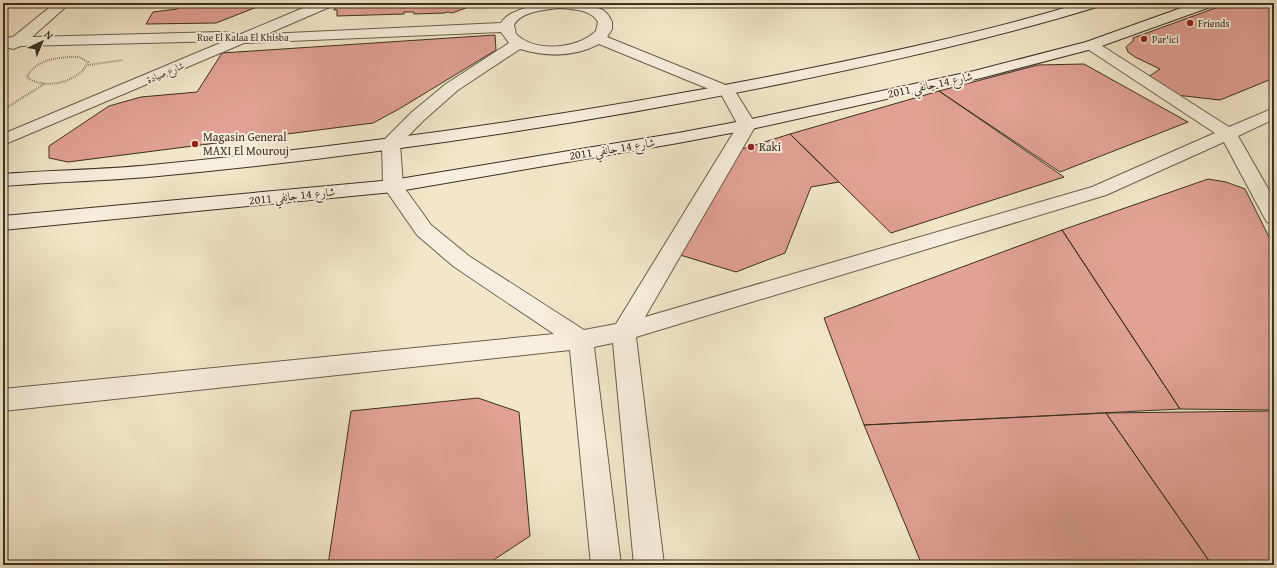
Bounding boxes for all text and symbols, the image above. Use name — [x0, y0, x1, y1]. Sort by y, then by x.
place label: Friends — [1198, 16, 1229, 31]
marker: Friends — [1185, 18, 1195, 28]
north arrow — [22, 22, 62, 62]
text: N — [41, 26, 58, 44]
street label: Rue El Kalaa El Khisba — [197, 30, 289, 45]
place label: Par'ici — [1152, 32, 1179, 47]
marker: Par'ici — [1139, 34, 1149, 44]
street label: شارع صيادة — [144, 58, 187, 89]
street label: شارع 14 جانفي 2011 — [886, 67, 975, 106]
place label: Magasin General MAXI El Mourouj — [203, 128, 289, 159]
street label: شارع 14 جانفي 2011 — [568, 133, 657, 168]
place label: Raki — [759, 138, 782, 155]
marker: Magasin General MAXI El Mourouj — [190, 139, 200, 149]
marker: Raki — [746, 142, 756, 152]
street label: شارع 14 جانفي 2011 — [248, 183, 336, 212]

